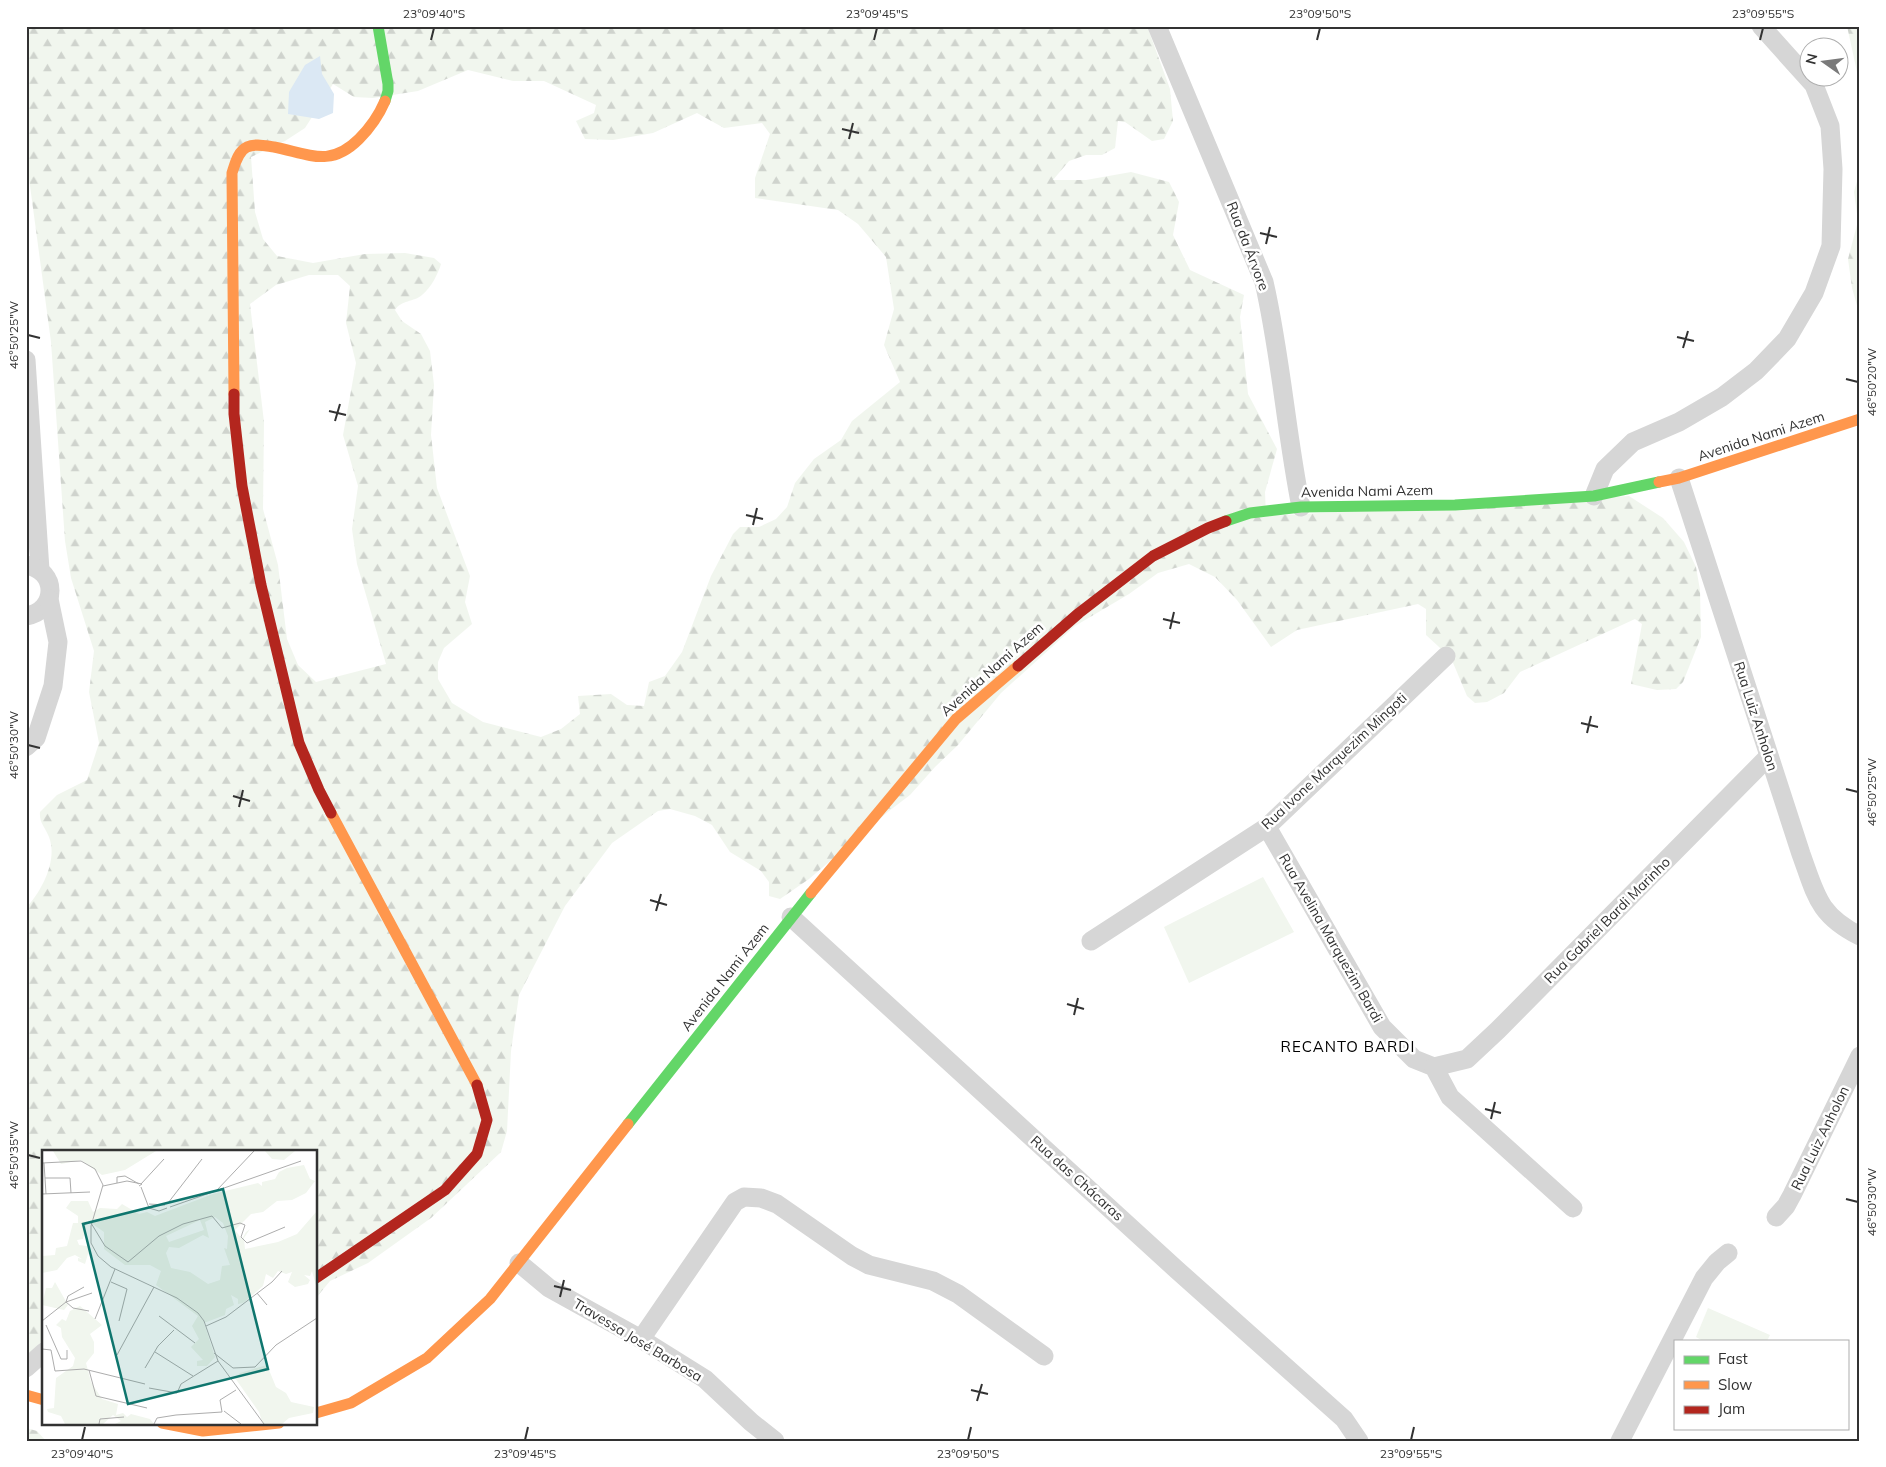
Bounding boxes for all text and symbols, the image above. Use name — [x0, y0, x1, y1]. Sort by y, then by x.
text: 23°09'40"S — [403, 6, 465, 21]
text: 23°09'45"S — [846, 6, 908, 21]
text: 23°09'50"S — [1289, 6, 1351, 21]
text: 23°09'55"S — [1732, 6, 1794, 21]
north arrow — [1798, 38, 1848, 88]
text: N — [1801, 52, 1821, 66]
street label: Rua da Árvore — [1223, 199, 1273, 293]
text: 46°50'25"W — [6, 301, 21, 369]
text: 46°50'20"W — [1864, 348, 1879, 416]
street label: Avenida Nami Azem — [1695, 407, 1827, 465]
street label: Avenida Nami Azem — [1301, 481, 1433, 501]
street label: Avenida Nami Azem — [937, 618, 1047, 720]
street label: Rua Luiz Anholon — [1730, 659, 1782, 773]
street label: Rua Ivone Marquezim Mingoti — [1258, 689, 1410, 833]
text: 46°50'30"W — [6, 711, 21, 779]
text: 46°50'25"W — [1864, 758, 1879, 826]
street label: Rua Avelina Marquezim Bardi — [1275, 850, 1387, 1026]
street label: Rua Gabriel Bardi Marinho — [1540, 853, 1674, 987]
street label: Avenida Nami Azem — [677, 919, 773, 1035]
district label: RECANTO BARDI — [1281, 1037, 1415, 1056]
street label: Rua Luiz Anholon — [1787, 1083, 1853, 1193]
text: 46°50'35"W — [6, 1121, 21, 1189]
street label: Rua das Chácaras — [1027, 1131, 1127, 1225]
inset map — [42, 1150, 318, 1424]
text: 46°50'30"W — [1864, 1168, 1879, 1236]
street label: Travessa José Barbosa — [570, 1294, 706, 1386]
legend — [1674, 1340, 1848, 1430]
text: Fast — [1718, 1349, 1748, 1368]
text: Slow — [1718, 1375, 1752, 1394]
text: Jam — [1718, 1399, 1745, 1418]
text: 23°09'40"S — [51, 1446, 113, 1461]
text: 23°09'45"S — [494, 1446, 556, 1461]
text: 23°09'50"S — [937, 1446, 999, 1461]
text: 23°09'55"S — [1380, 1446, 1442, 1461]

